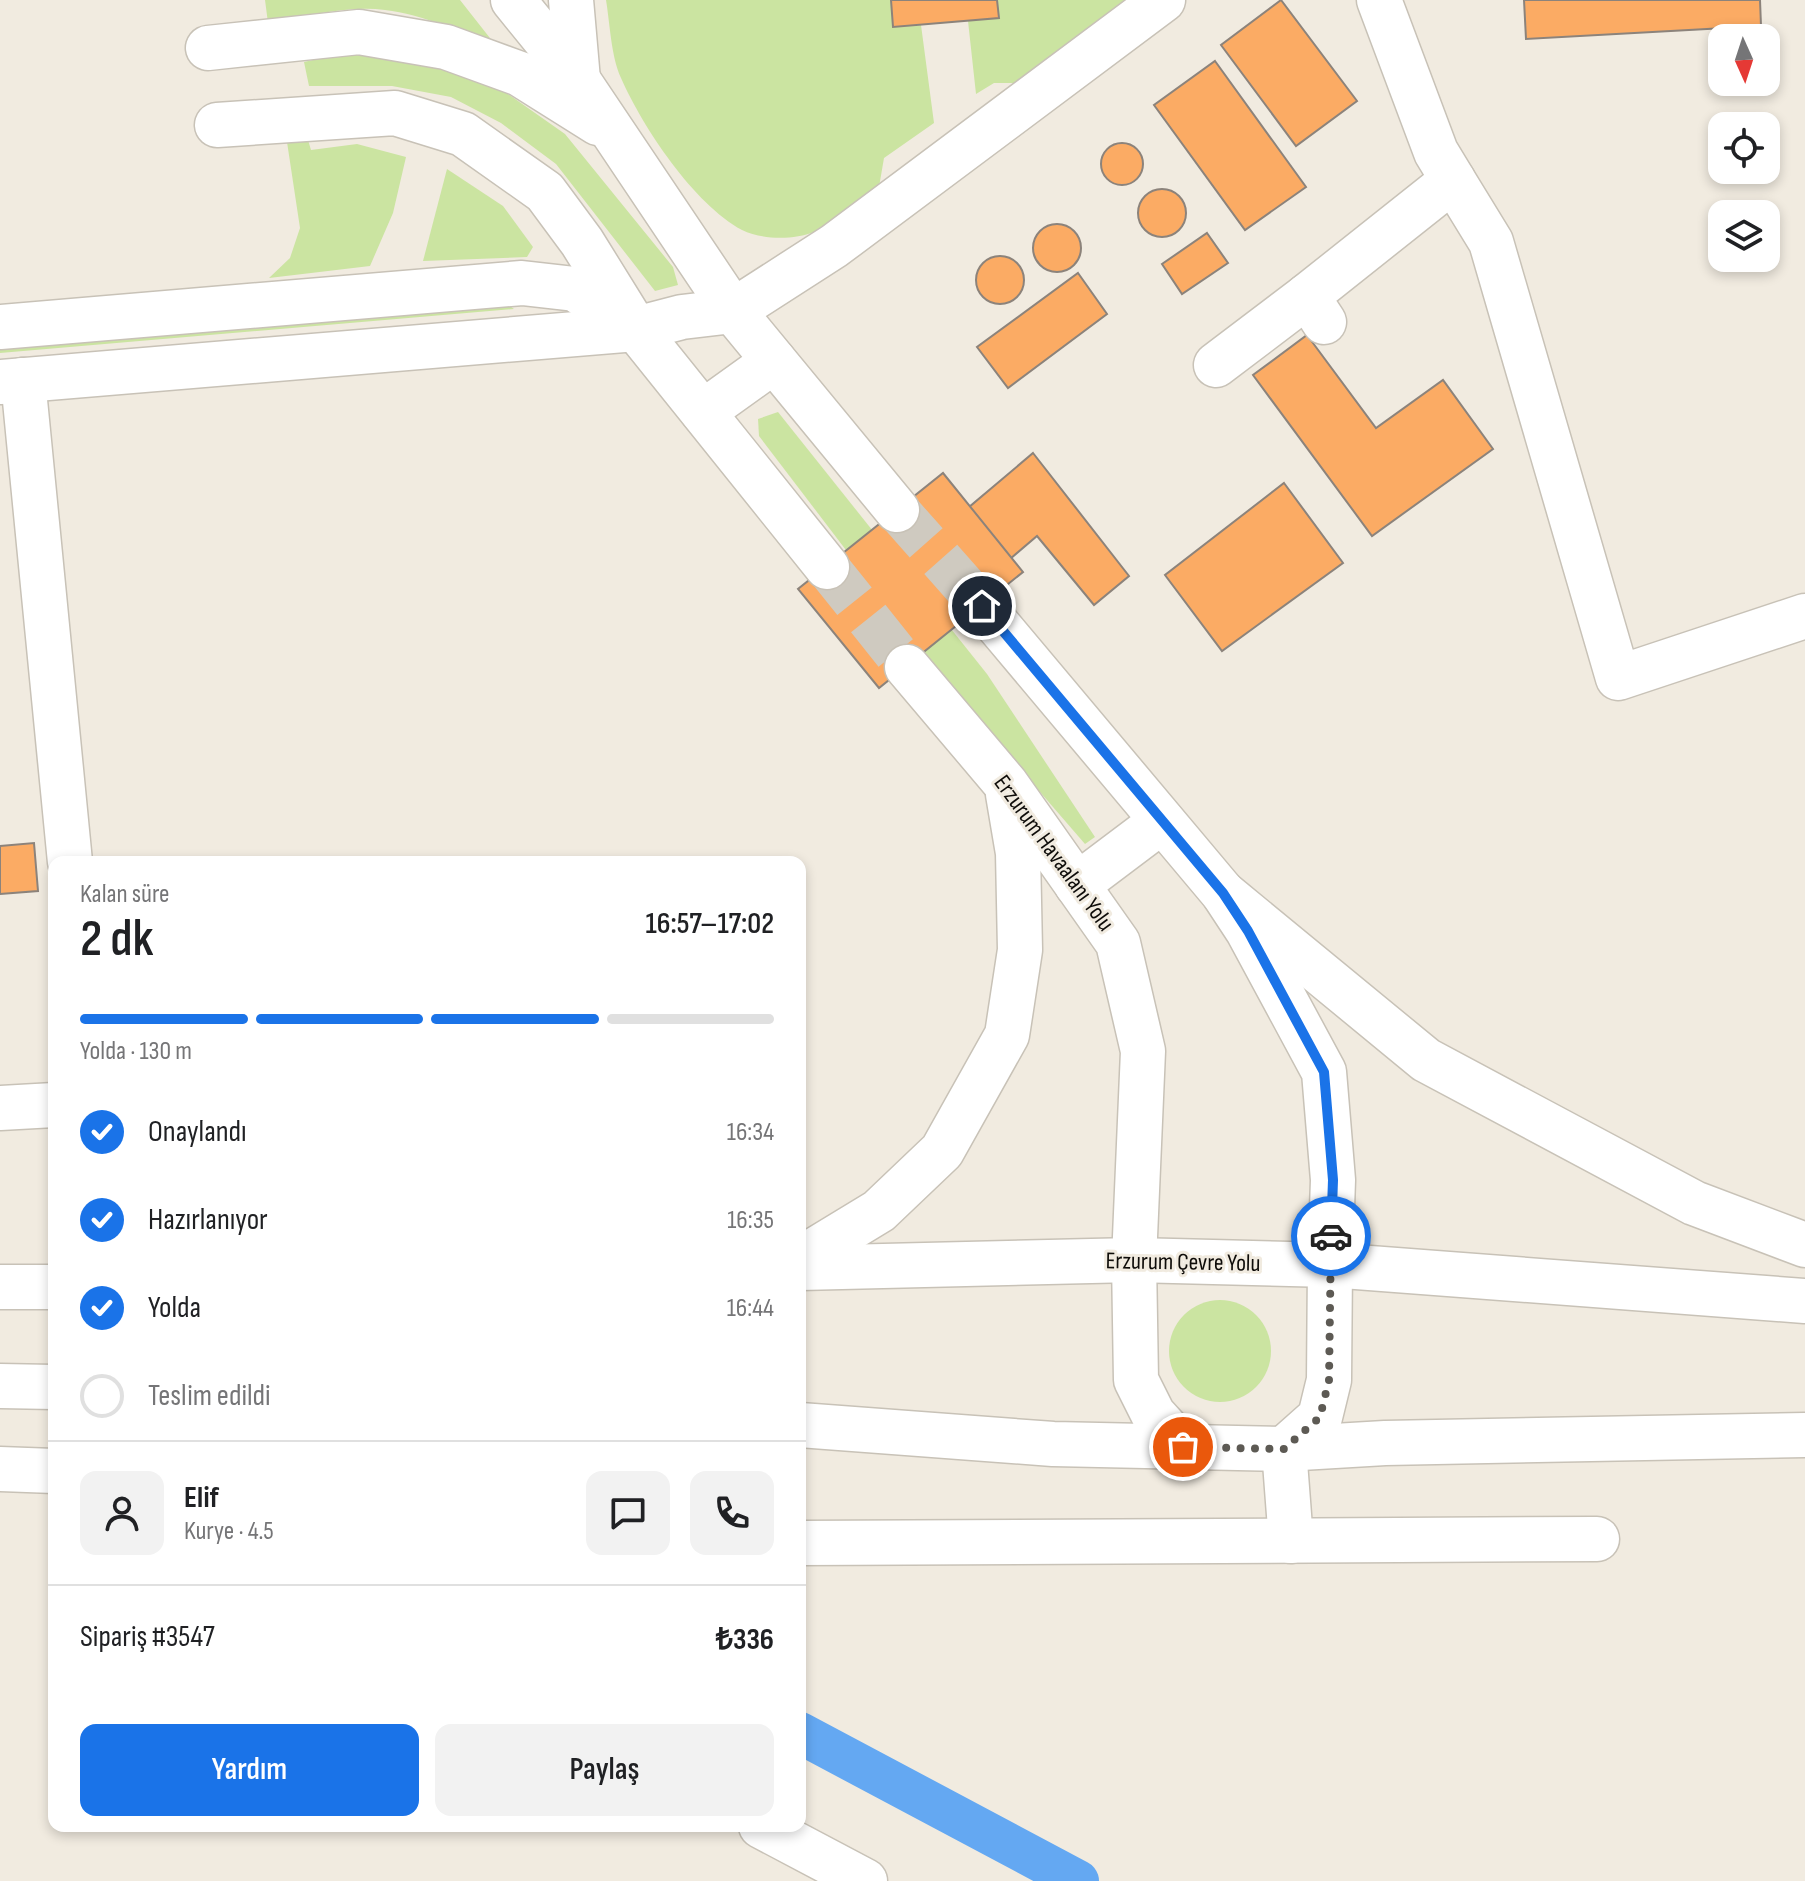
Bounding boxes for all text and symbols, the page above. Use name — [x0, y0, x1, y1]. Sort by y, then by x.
north arrow — [1708, 24, 1780, 96]
map controls — [1708, 24, 1780, 272]
button: locate — [1708, 112, 1780, 184]
button: layers — [1708, 200, 1780, 272]
pin — [948, 572, 1016, 640]
icon: home — [960, 584, 1004, 628]
street label: Erzurum Havaalanı Yolu — [988, 769, 1120, 937]
text: Kalan süre — [80, 879, 169, 910]
text: 16:57–17:02 — [646, 906, 774, 942]
text: 2 dk — [80, 908, 154, 971]
text: Yolda · 130 m — [80, 1036, 192, 1067]
icon: check — [80, 1110, 124, 1154]
text: Onaylandı — [148, 1114, 247, 1150]
text: 16:34 — [727, 1117, 774, 1148]
courier — [1291, 1196, 1371, 1276]
icon: check — [80, 1198, 124, 1242]
text: Hazırlanıyor — [148, 1202, 268, 1238]
text: 16:35 — [727, 1205, 774, 1236]
icon: car — [1309, 1214, 1353, 1258]
street label: Erzurum Çevre Yolu — [1105, 1246, 1261, 1278]
icon: check — [80, 1286, 124, 1330]
text: Yolda — [148, 1290, 201, 1326]
text: 16:44 — [727, 1293, 774, 1324]
text: Teslim edildi — [148, 1378, 271, 1414]
pin — [1149, 1413, 1217, 1481]
icon: bag — [1161, 1425, 1205, 1469]
button: person — [80, 1471, 164, 1555]
button: chat — [586, 1471, 670, 1555]
button: phone — [690, 1471, 774, 1555]
text: Elif — [184, 1480, 219, 1516]
text: Kurye · 4.5 — [184, 1516, 274, 1547]
text: Sipariş #3547 — [80, 1619, 215, 1655]
text: ₺336 — [716, 1622, 774, 1658]
button: Yardım — [80, 1724, 419, 1816]
button: Paylaş — [435, 1724, 774, 1816]

